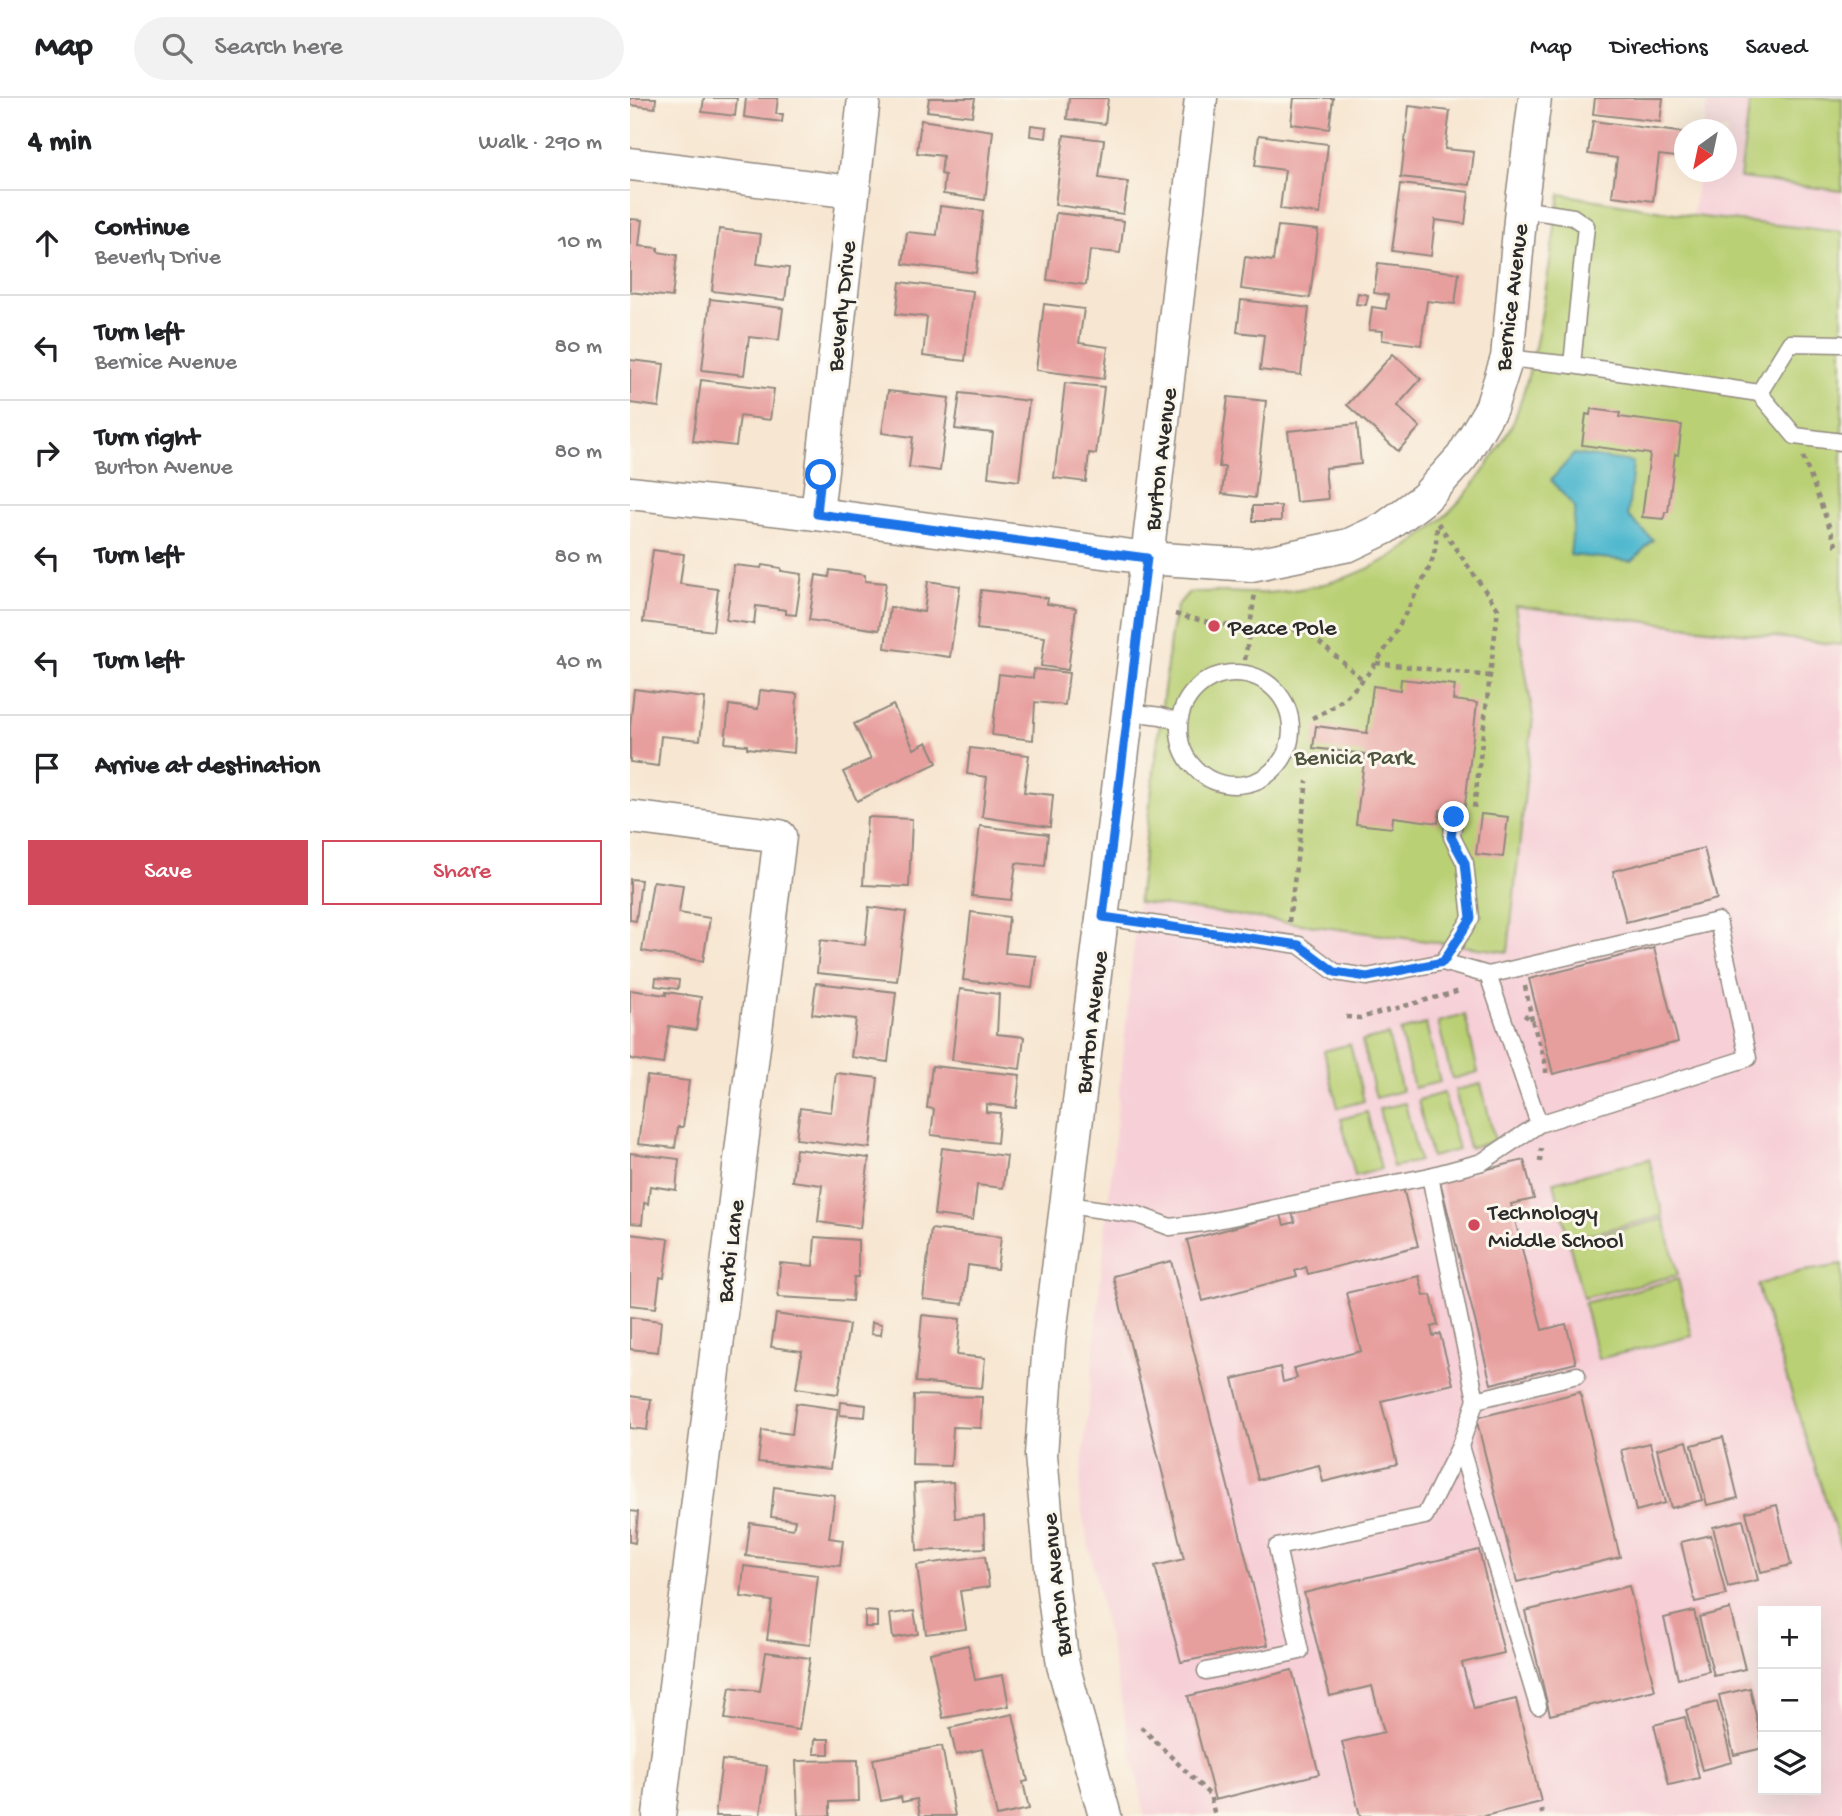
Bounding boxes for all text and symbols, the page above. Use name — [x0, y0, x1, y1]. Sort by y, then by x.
search box — [134, 17, 624, 80]
text: Map — [35, 29, 92, 67]
icon: search — [158, 29, 196, 67]
text: Search here — [214, 33, 343, 64]
text: Map — [1530, 34, 1572, 63]
text: Directions — [1610, 34, 1708, 63]
text: Saved — [1746, 34, 1807, 63]
north arrow — [1674, 119, 1737, 182]
text: 4 min — [28, 126, 91, 161]
text: Walk · 290 m — [479, 130, 602, 157]
text: Continue — [95, 214, 189, 245]
street label: Bernice Avenue — [1490, 222, 1537, 374]
icon: ahead — [28, 224, 66, 262]
text: 10 m — [558, 229, 602, 256]
street label: Beverly Drive — [822, 239, 865, 374]
text: Beverly Drive — [95, 245, 221, 272]
text: Turn left — [95, 319, 183, 350]
icon: left — [28, 329, 66, 367]
text: 80 m — [555, 334, 602, 361]
text: Bernice Avenue — [95, 350, 237, 377]
street label: Burton Avenue — [1139, 386, 1186, 533]
text: Turn right — [95, 424, 199, 455]
icon: right — [28, 434, 66, 472]
text: 80 m — [555, 439, 602, 466]
text: Burton Avenue — [95, 455, 233, 482]
route start — [805, 459, 836, 490]
icon: left — [28, 539, 66, 577]
text: Turn left — [95, 542, 183, 573]
text: 80 m — [555, 544, 602, 571]
place label: Peace Pole — [1227, 615, 1337, 644]
marker: Peace Pole — [1206, 618, 1222, 634]
icon: left — [28, 644, 66, 682]
text: Turn left — [95, 647, 183, 678]
text: 40 m — [556, 649, 602, 676]
park label: Benicia Park — [1293, 745, 1416, 774]
icon: arrive — [28, 749, 66, 787]
text: Arrive at destination — [95, 752, 320, 783]
route end — [1438, 801, 1469, 832]
button: Save — [28, 840, 308, 905]
button: Share — [322, 840, 602, 905]
street label: Burton Avenue — [1070, 949, 1117, 1096]
street label: Barbi Lane — [712, 1198, 753, 1306]
place label: Technology Middle School — [1486, 1200, 1624, 1257]
marker: Technology Middle School — [1466, 1217, 1482, 1233]
street label: Burton Avenue — [1036, 1511, 1081, 1659]
map controls — [1758, 1606, 1821, 1795]
button: + — [1758, 1606, 1821, 1669]
button: − — [1758, 1669, 1821, 1732]
button: layers — [1758, 1732, 1821, 1795]

